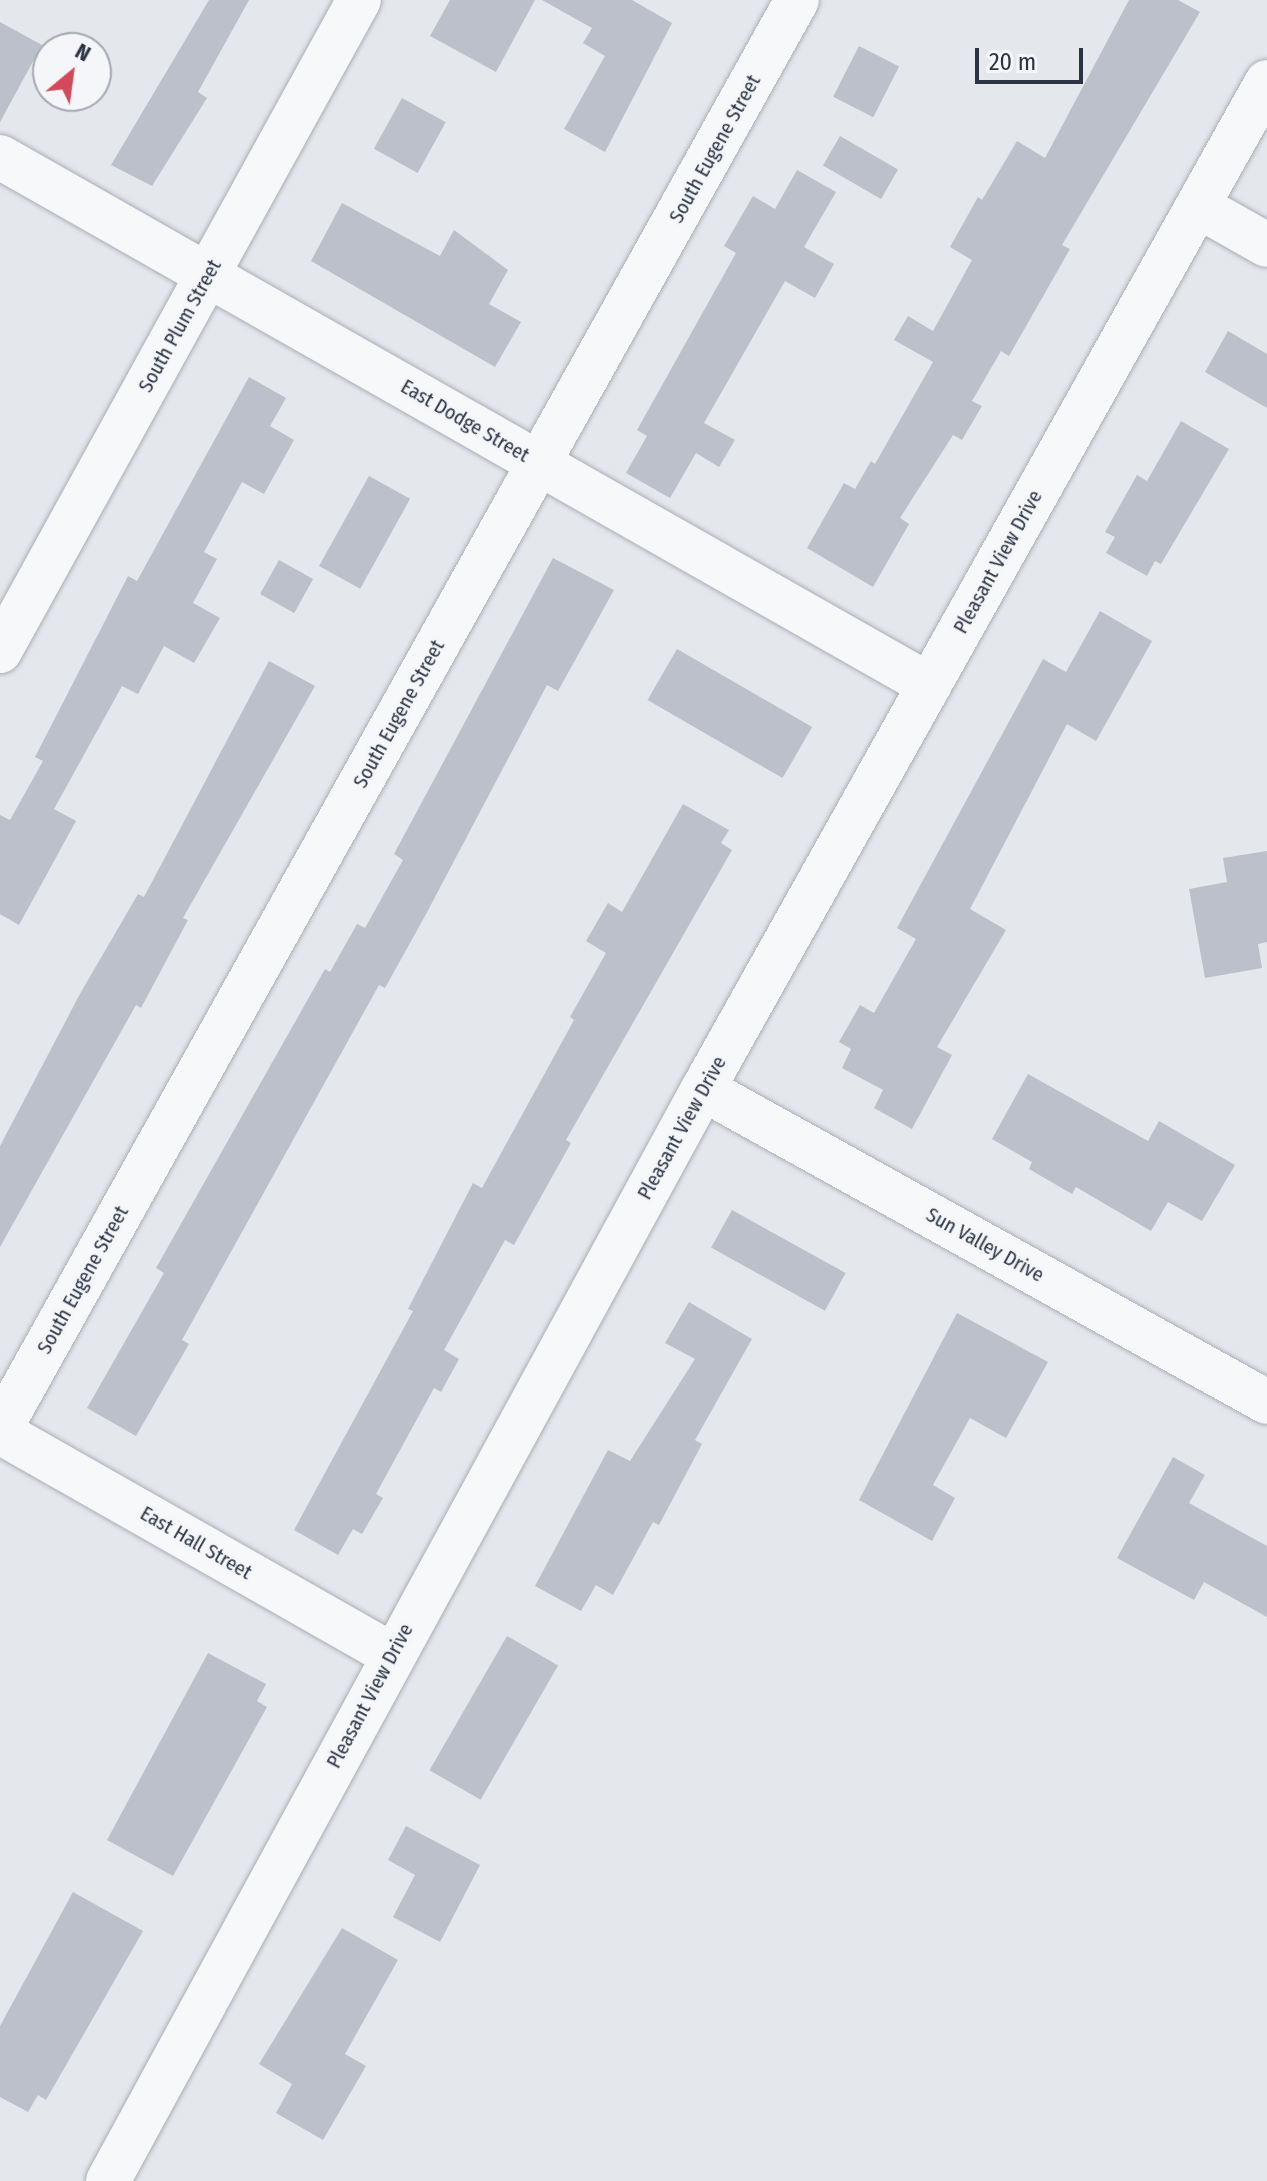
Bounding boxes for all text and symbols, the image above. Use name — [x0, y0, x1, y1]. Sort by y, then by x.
north arrow — [32, 32, 112, 112]
scale bar — [979, 32, 1087, 82]
text: N — [71, 37, 95, 67]
text: 20 m — [989, 48, 1036, 76]
street label: South Eugene Street — [664, 71, 766, 227]
street label: South Plum Street — [134, 255, 226, 397]
street label: East Dodge Street — [397, 375, 533, 467]
street label: Pleasant View Drive — [949, 486, 1047, 638]
street label: South Eugene Street — [348, 636, 450, 792]
street label: Pleasant View Drive — [633, 1052, 731, 1204]
street label: South Eugene Street — [32, 1202, 134, 1358]
street label: Sun Valley Drive — [922, 1203, 1048, 1287]
street label: East Hall Street — [136, 1501, 256, 1585]
street label: Pleasant View Drive — [322, 1620, 418, 1772]

